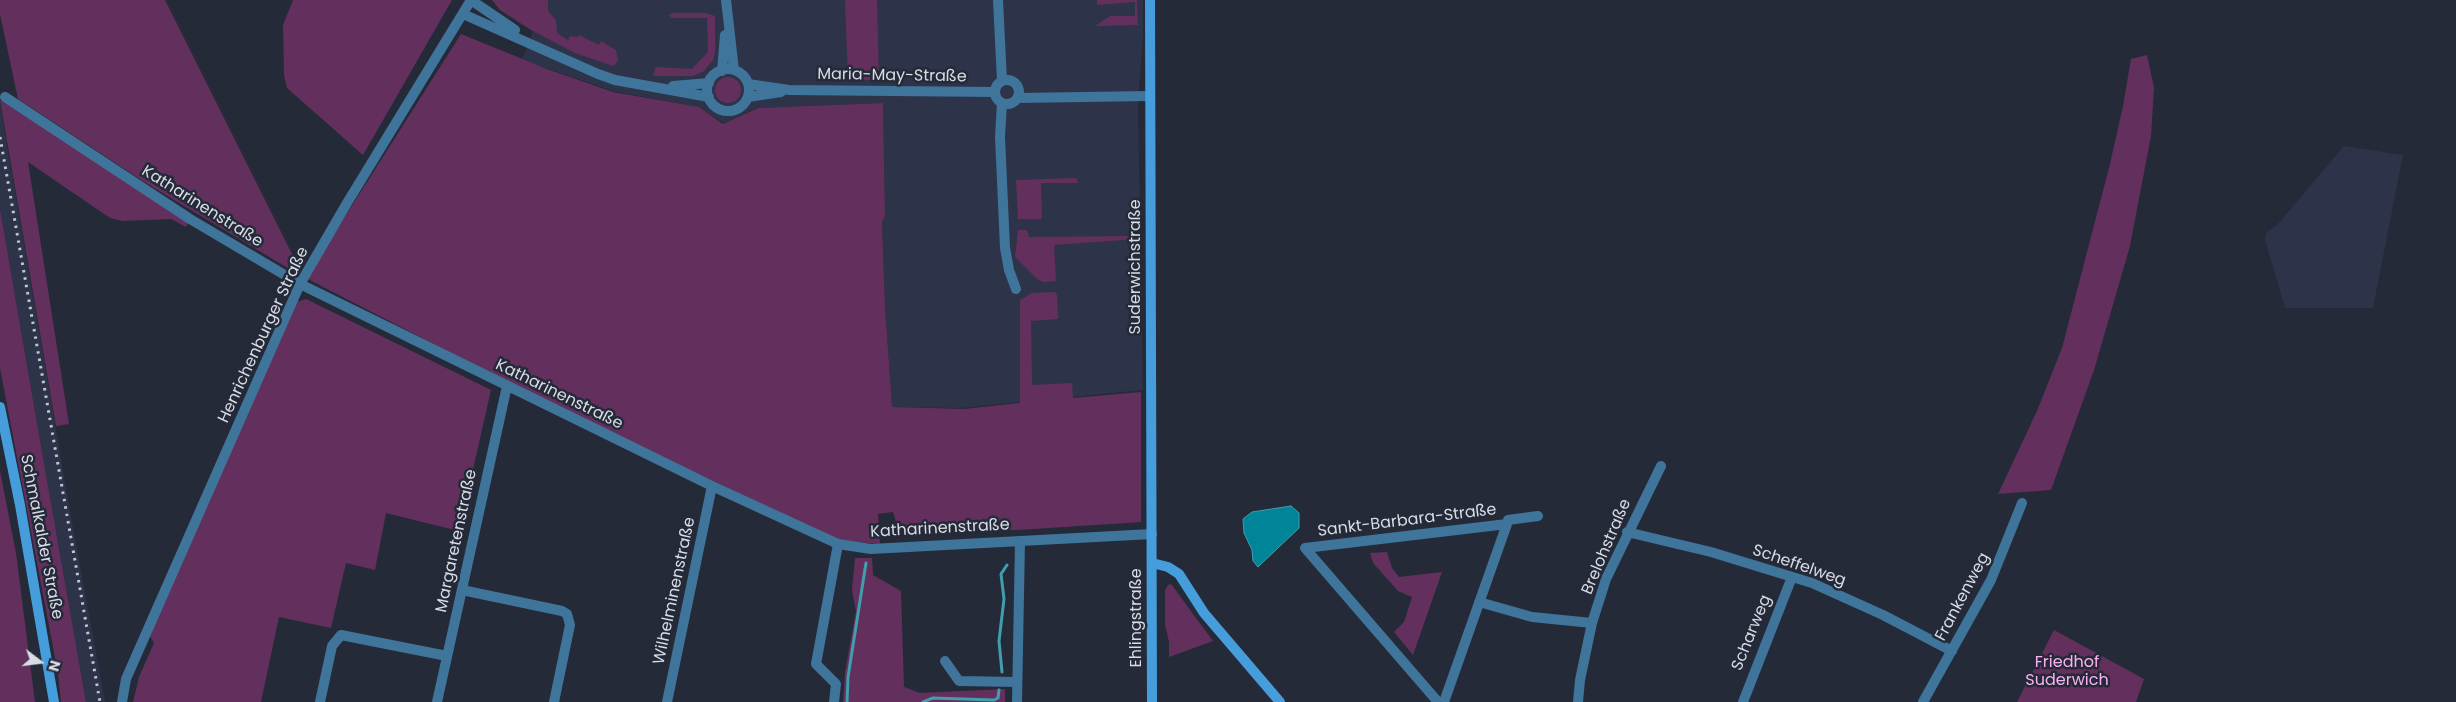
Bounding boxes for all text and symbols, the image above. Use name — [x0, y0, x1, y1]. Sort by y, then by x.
street label: Maria-May-Straße — [817, 65, 967, 87]
street label: Katharinenstraße — [138, 162, 266, 252]
street label: Suderwichstraße — [1126, 199, 1146, 335]
street label: Henrichenburger Straße — [215, 244, 313, 426]
street label: Katharinenstraße — [492, 356, 626, 434]
street label: Schmalkalder Straße — [16, 453, 66, 621]
street label: Margaretenstraße — [432, 468, 482, 614]
street label: Brelohstraße — [1578, 496, 1636, 598]
street label: Sankt-Barbara-Straße — [1317, 501, 1497, 541]
street label: Wilhelminenstraße — [650, 516, 700, 666]
street label: Katharinenstraße — [870, 516, 1010, 542]
street label: Scheffelweg — [1750, 541, 1848, 591]
street label: Frankenweg — [1932, 550, 1994, 644]
street label: Ehlingstraße — [1127, 568, 1147, 668]
street label: Scharweg — [1728, 592, 1776, 674]
north arrow — [15, 637, 65, 687]
park label: Friedhof Suderwich — [2025, 653, 2109, 691]
text: N — [43, 658, 66, 674]

